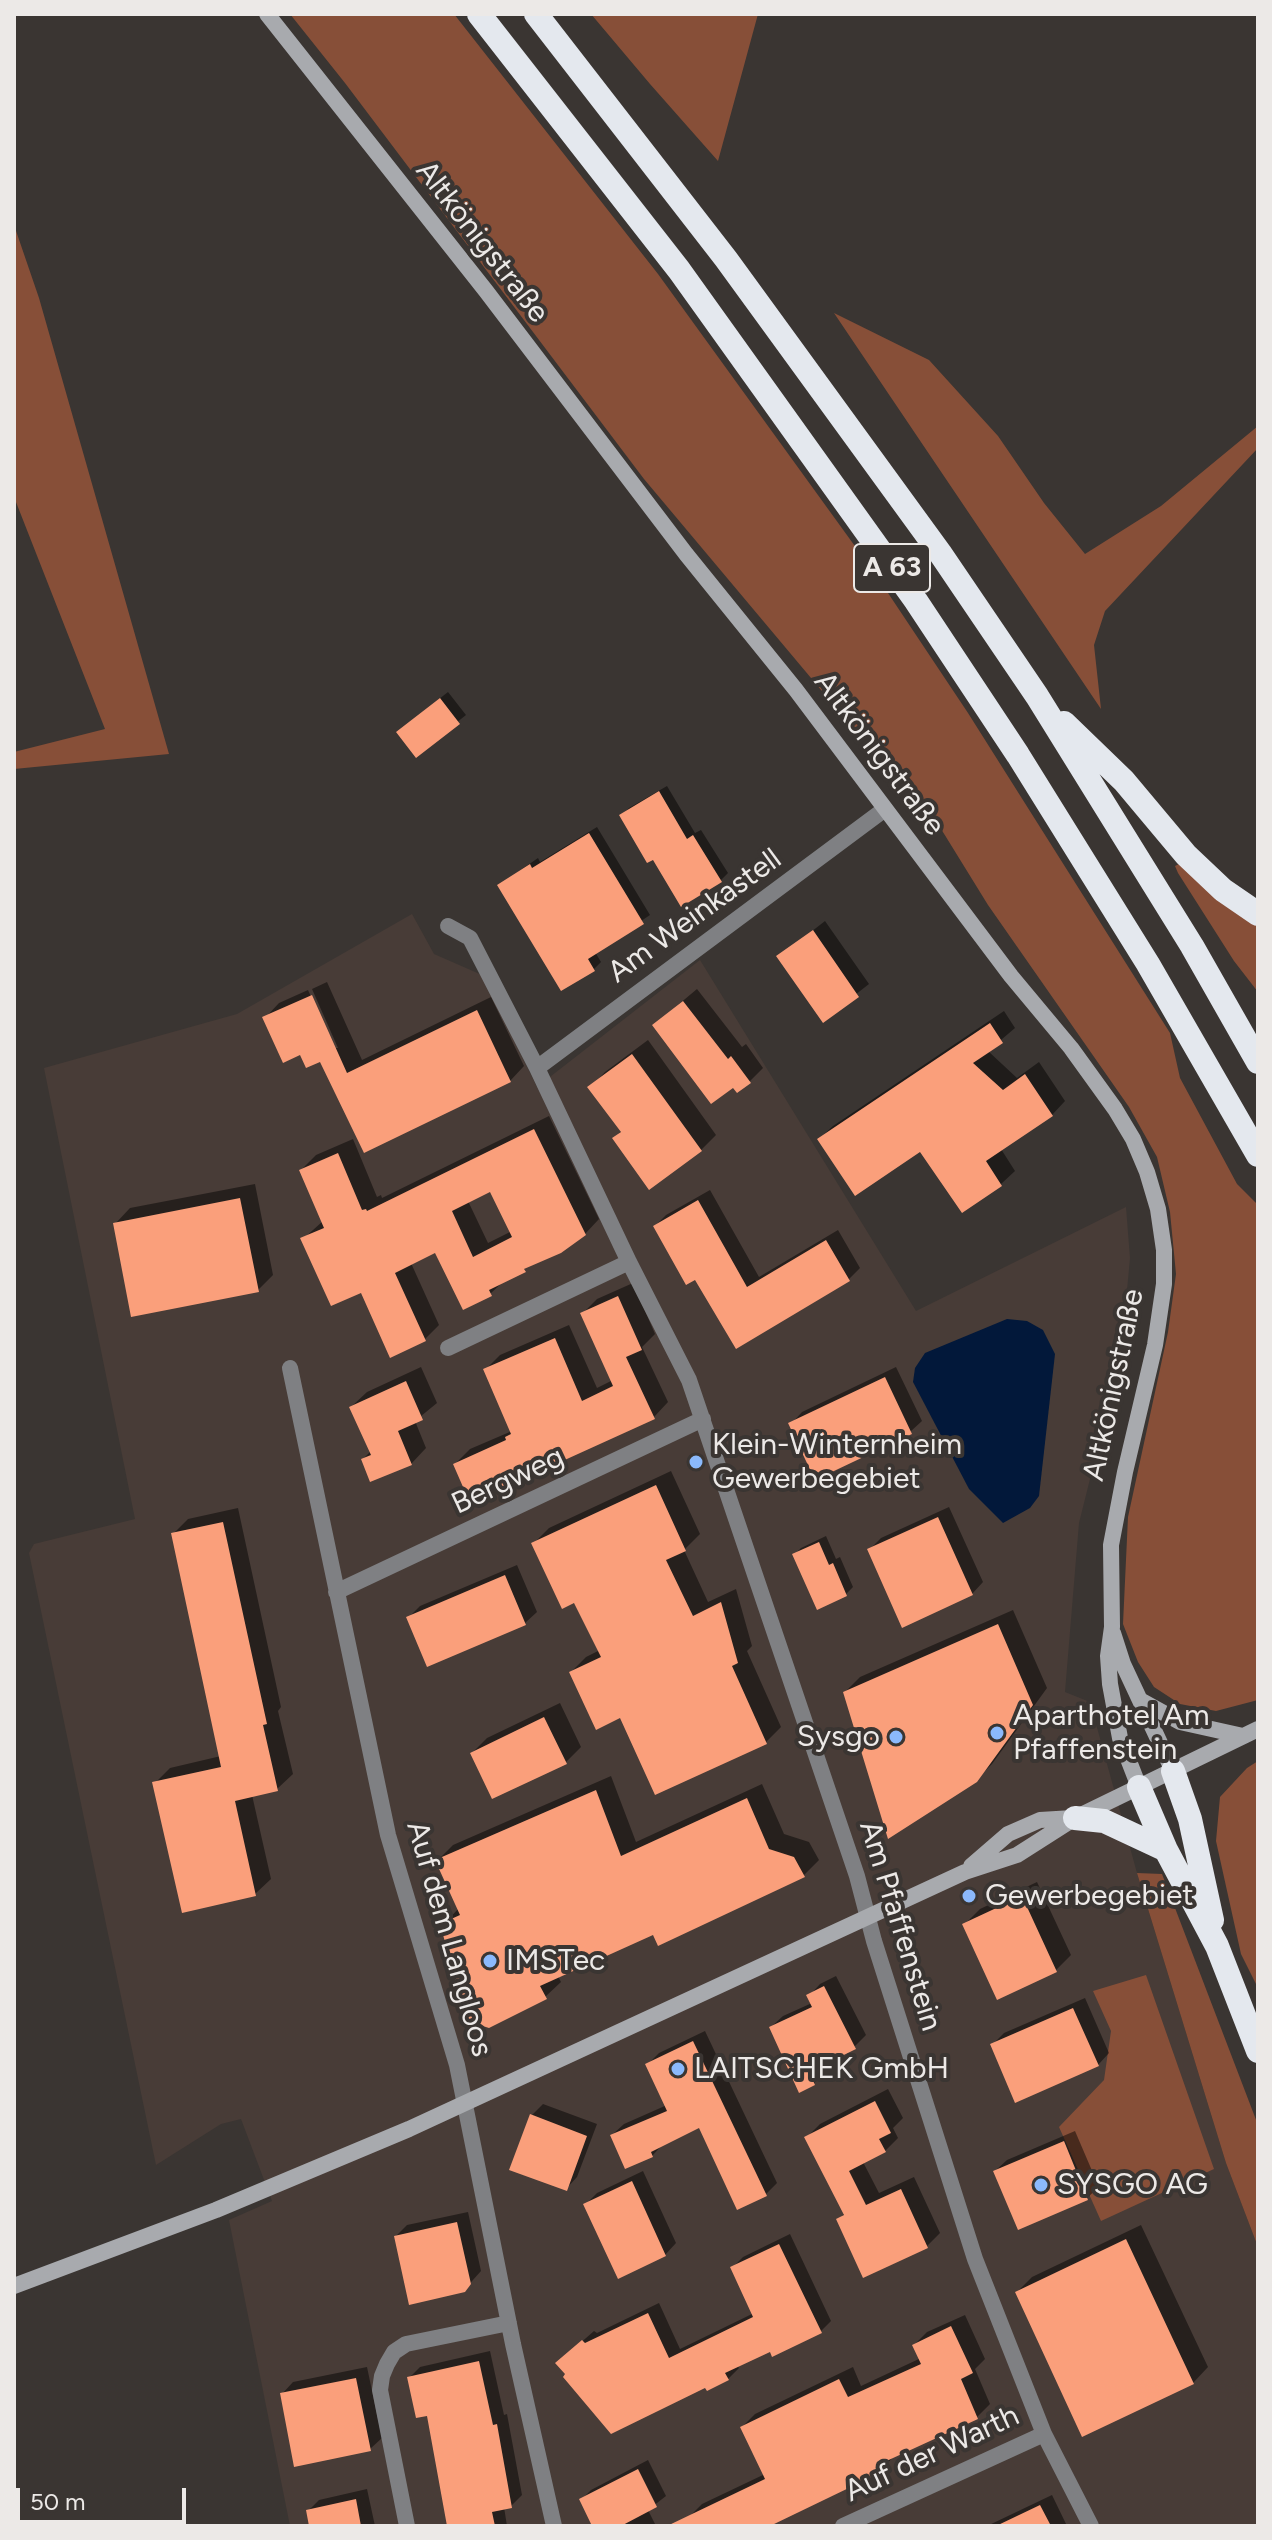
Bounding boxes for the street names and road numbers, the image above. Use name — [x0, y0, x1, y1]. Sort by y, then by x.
street label: Altkönigstraße — [408, 154, 556, 330]
road number: A 63 — [854, 544, 930, 592]
street label: Altkönigstraße — [806, 665, 952, 843]
street label: Am Weinkastell — [601, 841, 789, 991]
street label: Altkönigstraße — [1076, 1286, 1152, 1484]
street label: Bergweg — [446, 1439, 570, 1523]
street label: Auf dem Langloos — [398, 1817, 500, 2061]
street label: Am Pfaffenstein — [851, 1817, 949, 2035]
street label: Auf der Warth — [839, 2398, 1025, 2510]

